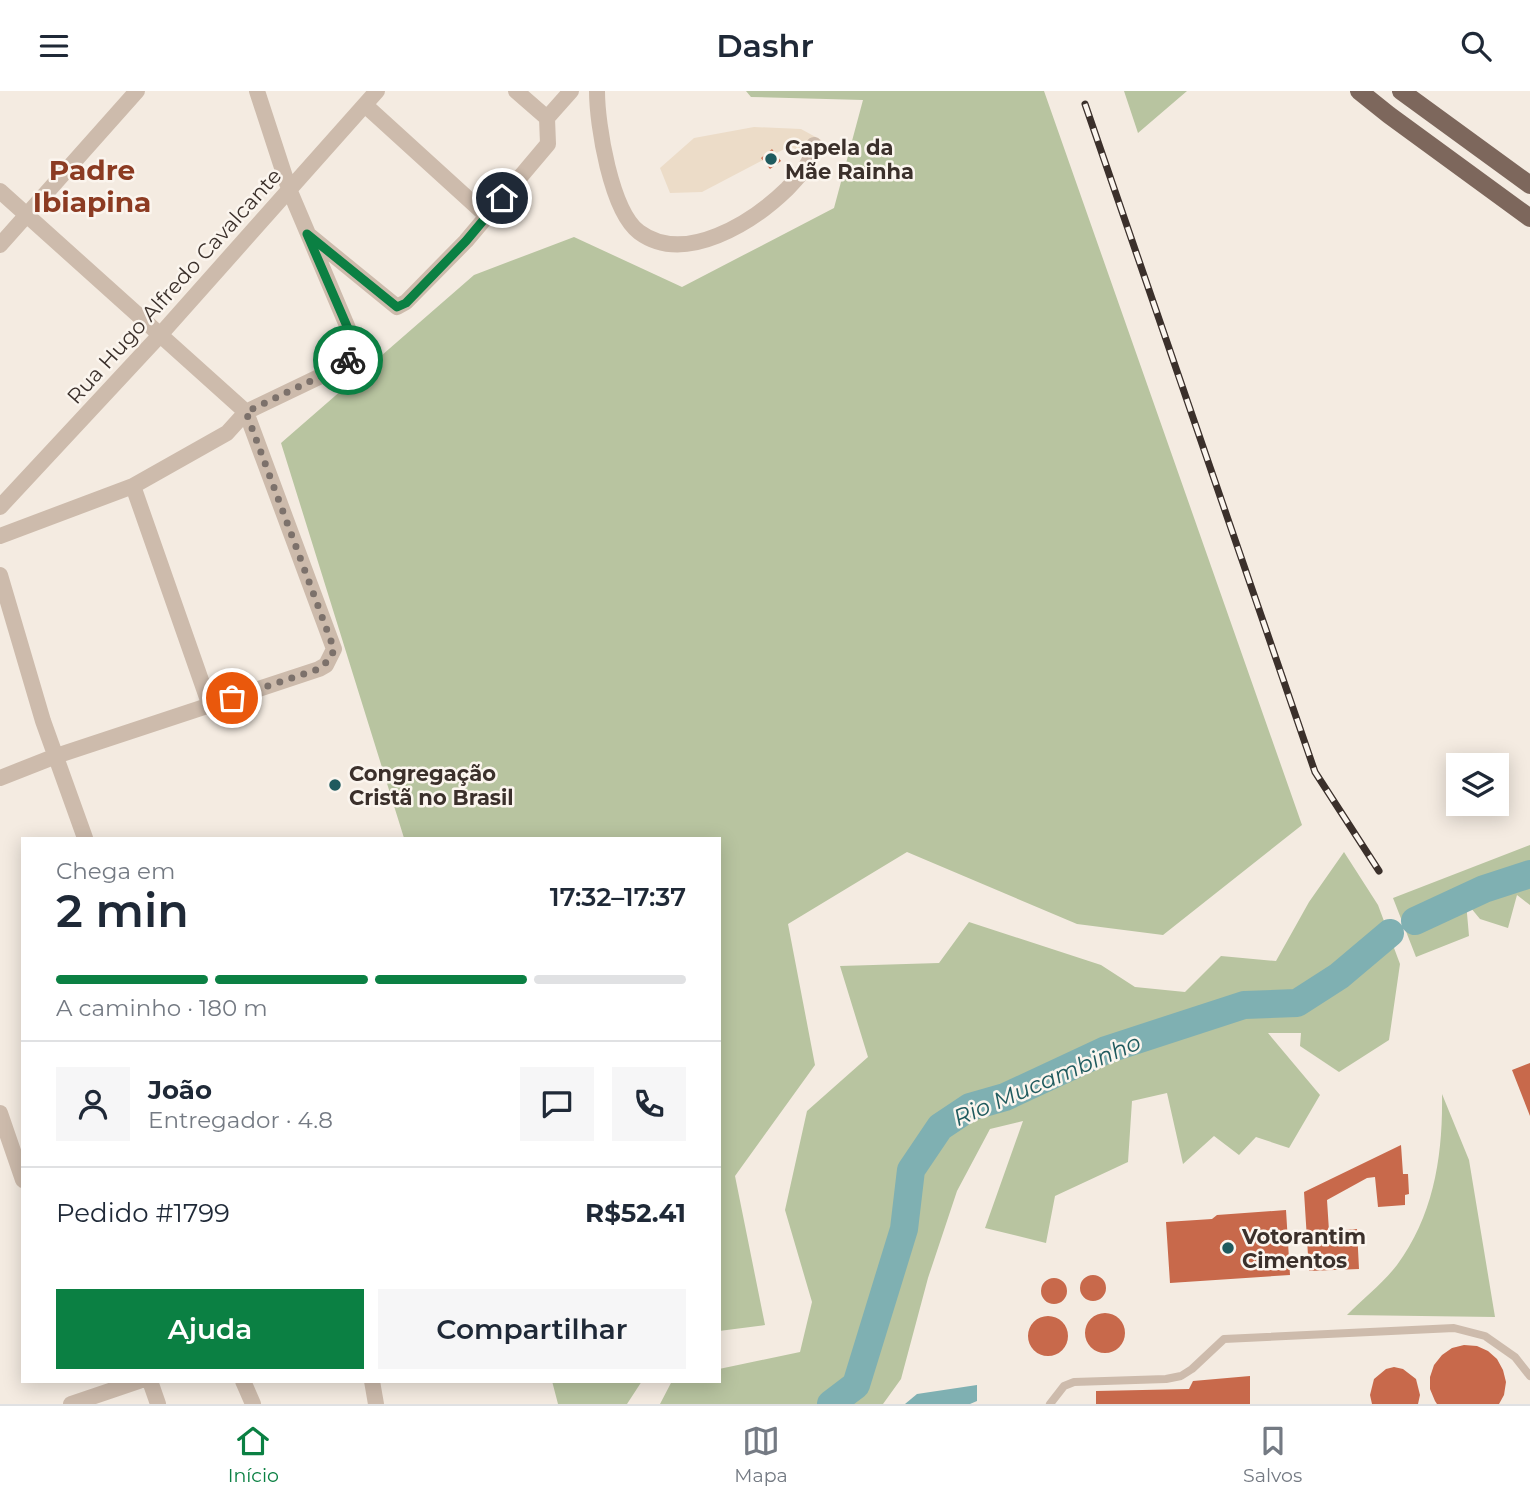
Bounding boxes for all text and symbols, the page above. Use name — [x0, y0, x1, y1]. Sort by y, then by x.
text: Dashr — [716, 26, 814, 65]
icon: menu — [35, 27, 73, 65]
icon: search — [1457, 27, 1495, 65]
place label: Capela da Mãe Rainha — [785, 135, 914, 184]
marker: Capela da Mãe Rainha — [763, 151, 779, 167]
district label: Padre Ibiapina — [33, 153, 151, 219]
street label: Rua Hugo Alfredo Cavalcante — [62, 163, 286, 409]
pin — [472, 168, 532, 228]
icon: home — [483, 179, 521, 217]
courier — [313, 325, 383, 395]
icon: bike — [329, 341, 367, 379]
pin — [202, 668, 262, 728]
icon: bag — [213, 679, 251, 717]
map controls — [1446, 753, 1509, 816]
button: layers — [1446, 753, 1509, 816]
place label: Congregação Cristã no Brasil — [349, 761, 514, 810]
marker: Congregação Cristã no Brasil — [327, 777, 343, 793]
text: Chega em — [56, 857, 175, 885]
text: 17:32–17:37 — [550, 881, 686, 913]
text: 2 min — [56, 882, 189, 939]
text: A caminho · 180 m — [56, 994, 268, 1022]
water label: Rio Mucambinho — [949, 1028, 1145, 1132]
button: person — [56, 1067, 130, 1141]
button: chat — [520, 1067, 594, 1141]
button: phone — [612, 1067, 686, 1141]
text: João — [148, 1074, 212, 1106]
text: Entregador · 4.8 — [148, 1106, 333, 1134]
text: Pedido #1799 — [56, 1197, 230, 1229]
text: R$52.41 — [585, 1197, 686, 1229]
place label: Votorantim Cimentos — [1241, 1224, 1366, 1273]
marker: Votorantim Cimentos — [1220, 1240, 1236, 1256]
button: Ajuda — [56, 1289, 364, 1369]
button: Compartilhar — [378, 1289, 686, 1369]
tab: Início — [228, 1422, 279, 1487]
tab: Mapa — [734, 1422, 788, 1487]
tab: Salvos — [1243, 1422, 1302, 1487]

